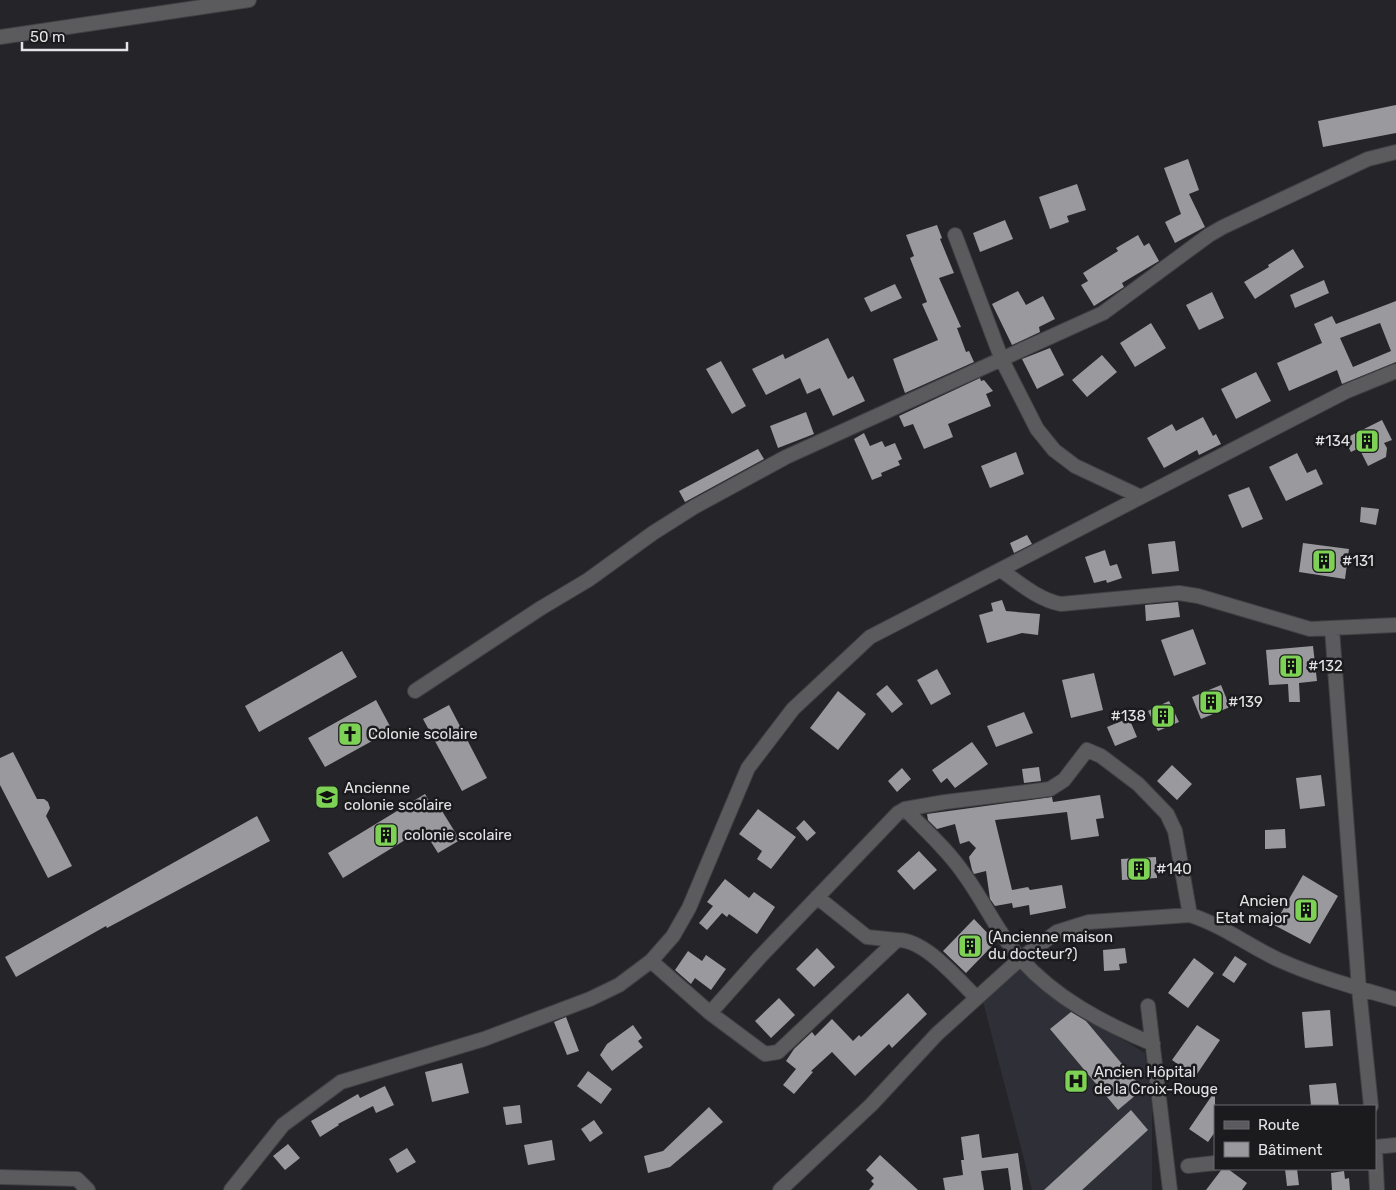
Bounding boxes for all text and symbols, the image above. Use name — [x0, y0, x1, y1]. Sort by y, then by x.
scale bar — [22, 20, 128, 52]
text: 50 m — [30, 28, 65, 46]
building icon: #134 — [1354, 428, 1380, 454]
place label: #134 — [1315, 432, 1350, 450]
building icon: #131 — [1311, 548, 1337, 574]
place label: #131 — [1342, 552, 1374, 570]
building icon: #132 — [1278, 653, 1304, 679]
place label: #132 — [1308, 657, 1343, 675]
building icon: #139 — [1198, 689, 1224, 715]
place label: #139 — [1228, 693, 1263, 711]
building icon: #138 — [1150, 703, 1176, 729]
place label: #138 — [1111, 707, 1146, 725]
church icon: Colonie scolaire — [337, 721, 363, 747]
place label: Colonie scolaire — [368, 725, 478, 743]
place label: Ancienne colonie scolaire — [344, 779, 452, 814]
school or university icon: Ancienne colonie scolaire — [314, 784, 340, 810]
building icon: colonie scolaire — [373, 822, 399, 848]
place label: colonie scolaire — [404, 826, 512, 844]
building icon: #140 — [1126, 856, 1152, 882]
place label: #140 — [1156, 860, 1192, 878]
place label: Ancien Etat major — [1216, 892, 1288, 927]
building icon: Ancien Etat major — [1293, 897, 1319, 923]
place label: (Ancienne maison du docteur?) — [988, 928, 1113, 963]
building icon: (Ancienne maison du docteur?) — [957, 933, 983, 959]
place label: Ancien Hôpital de la Croix-Rouge — [1094, 1063, 1218, 1098]
hospital icon: Ancien Hôpital de la Croix-Rouge — [1063, 1068, 1089, 1094]
legend — [1214, 1105, 1376, 1170]
text: Route — [1258, 1116, 1300, 1134]
text: Bâtiment — [1258, 1141, 1322, 1159]

